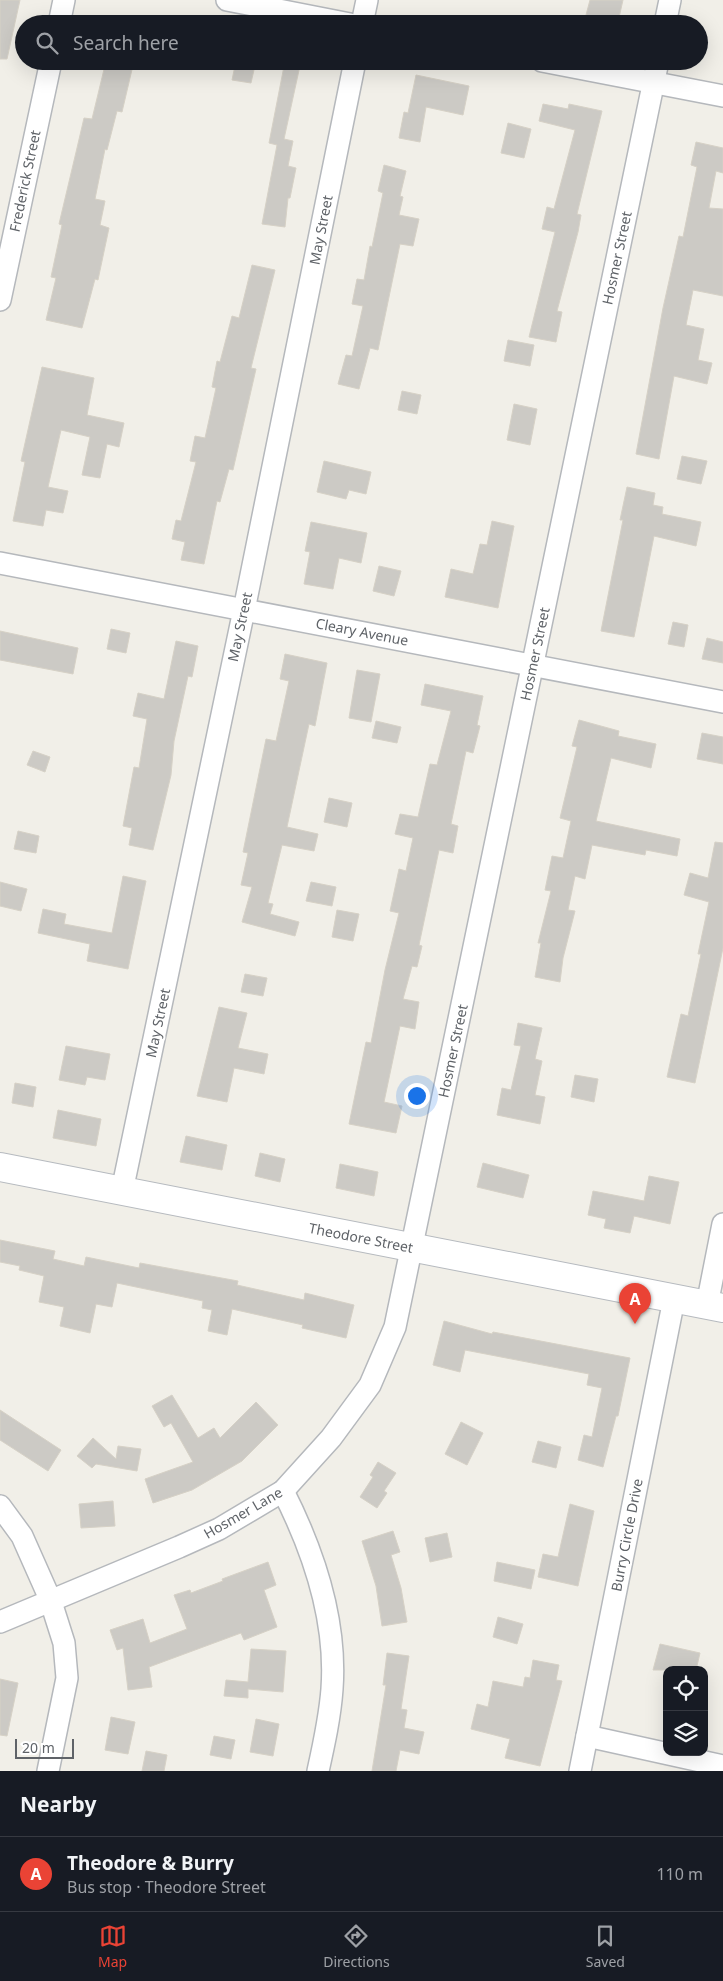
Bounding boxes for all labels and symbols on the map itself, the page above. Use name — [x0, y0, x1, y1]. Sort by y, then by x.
street label: Frederick Street — [4, 128, 45, 233]
street label: May Street — [304, 194, 337, 266]
street label: Hosmer Street — [597, 209, 636, 306]
street label: May Street — [223, 590, 256, 663]
street label: Hosmer Street — [515, 605, 554, 702]
street label: Cleary Avenue — [314, 613, 410, 650]
street label: May Street — [141, 986, 174, 1059]
street label: Hosmer Street — [433, 1002, 472, 1099]
your location — [404, 1083, 430, 1109]
street label: Theodore Street — [307, 1218, 415, 1257]
pin: A — [619, 1283, 651, 1324]
street label: Burry Circle Drive — [606, 1477, 647, 1593]
street label: Hosmer Lane — [200, 1482, 286, 1543]
scale bar — [15, 1736, 74, 1759]

